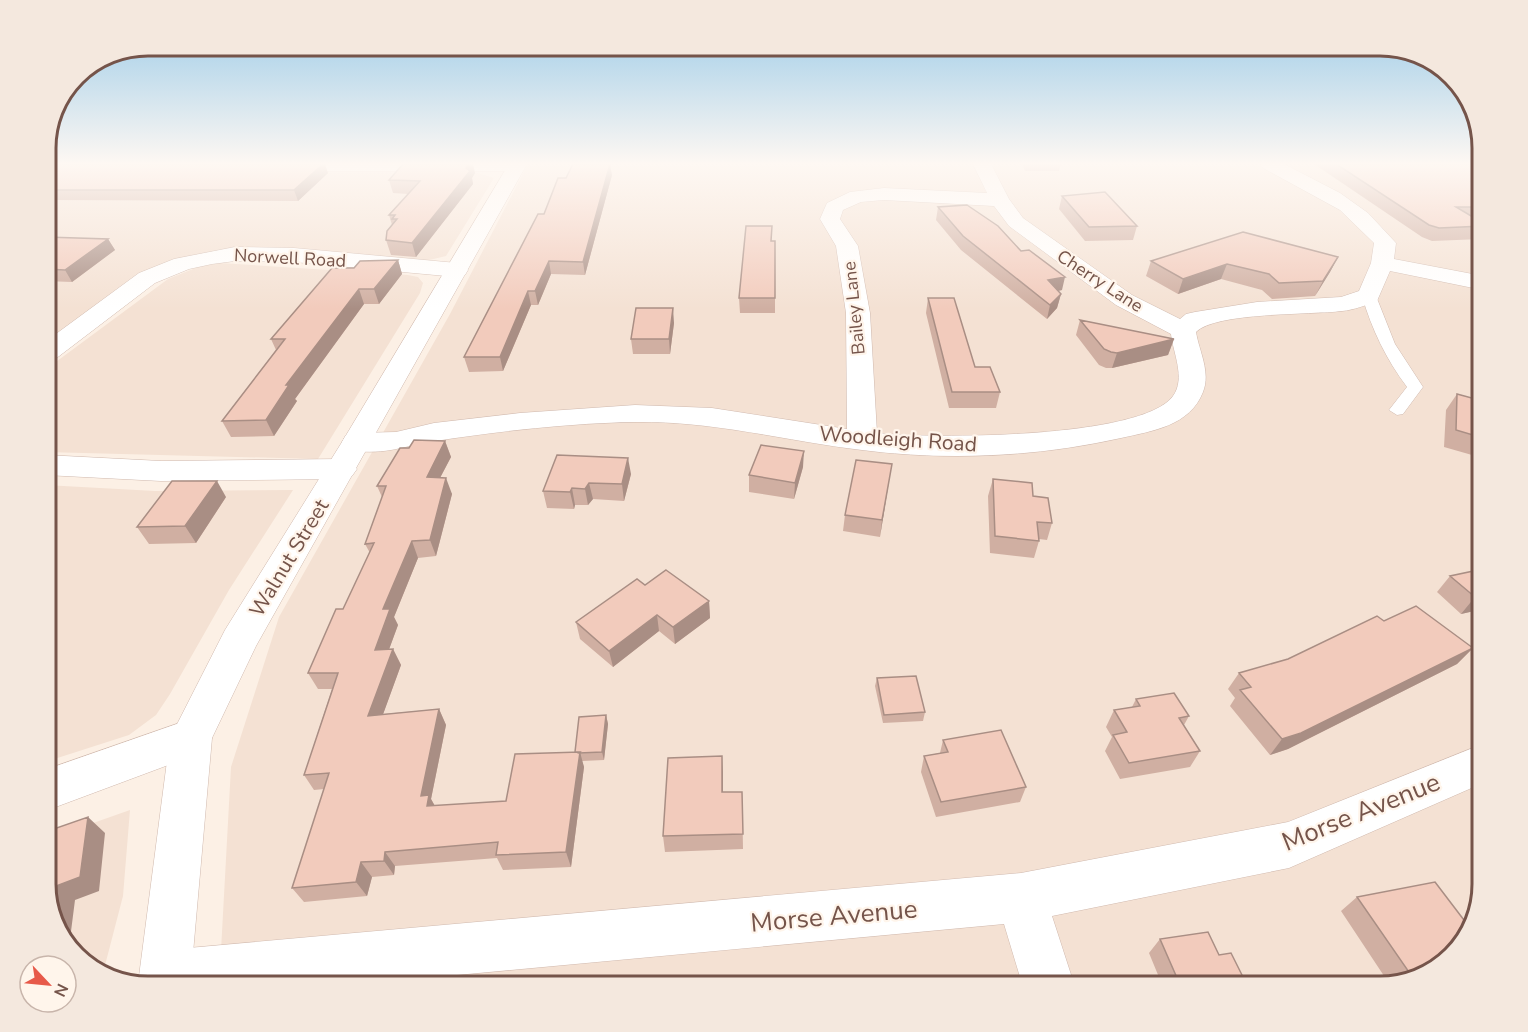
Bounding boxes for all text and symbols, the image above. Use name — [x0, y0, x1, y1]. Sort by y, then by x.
street label: Norwell Road — [233, 243, 347, 273]
street label: Cherry Lane — [1052, 244, 1148, 318]
street label: Bailey Lane — [837, 260, 871, 356]
street label: Woodleigh Road — [818, 420, 978, 458]
street label: Walnut Street — [243, 493, 336, 622]
street label: Morse Avenue — [1277, 764, 1445, 860]
street label: Morse Avenue — [749, 891, 919, 941]
north arrow — [18, 954, 78, 1014]
text: N — [48, 980, 73, 1000]

